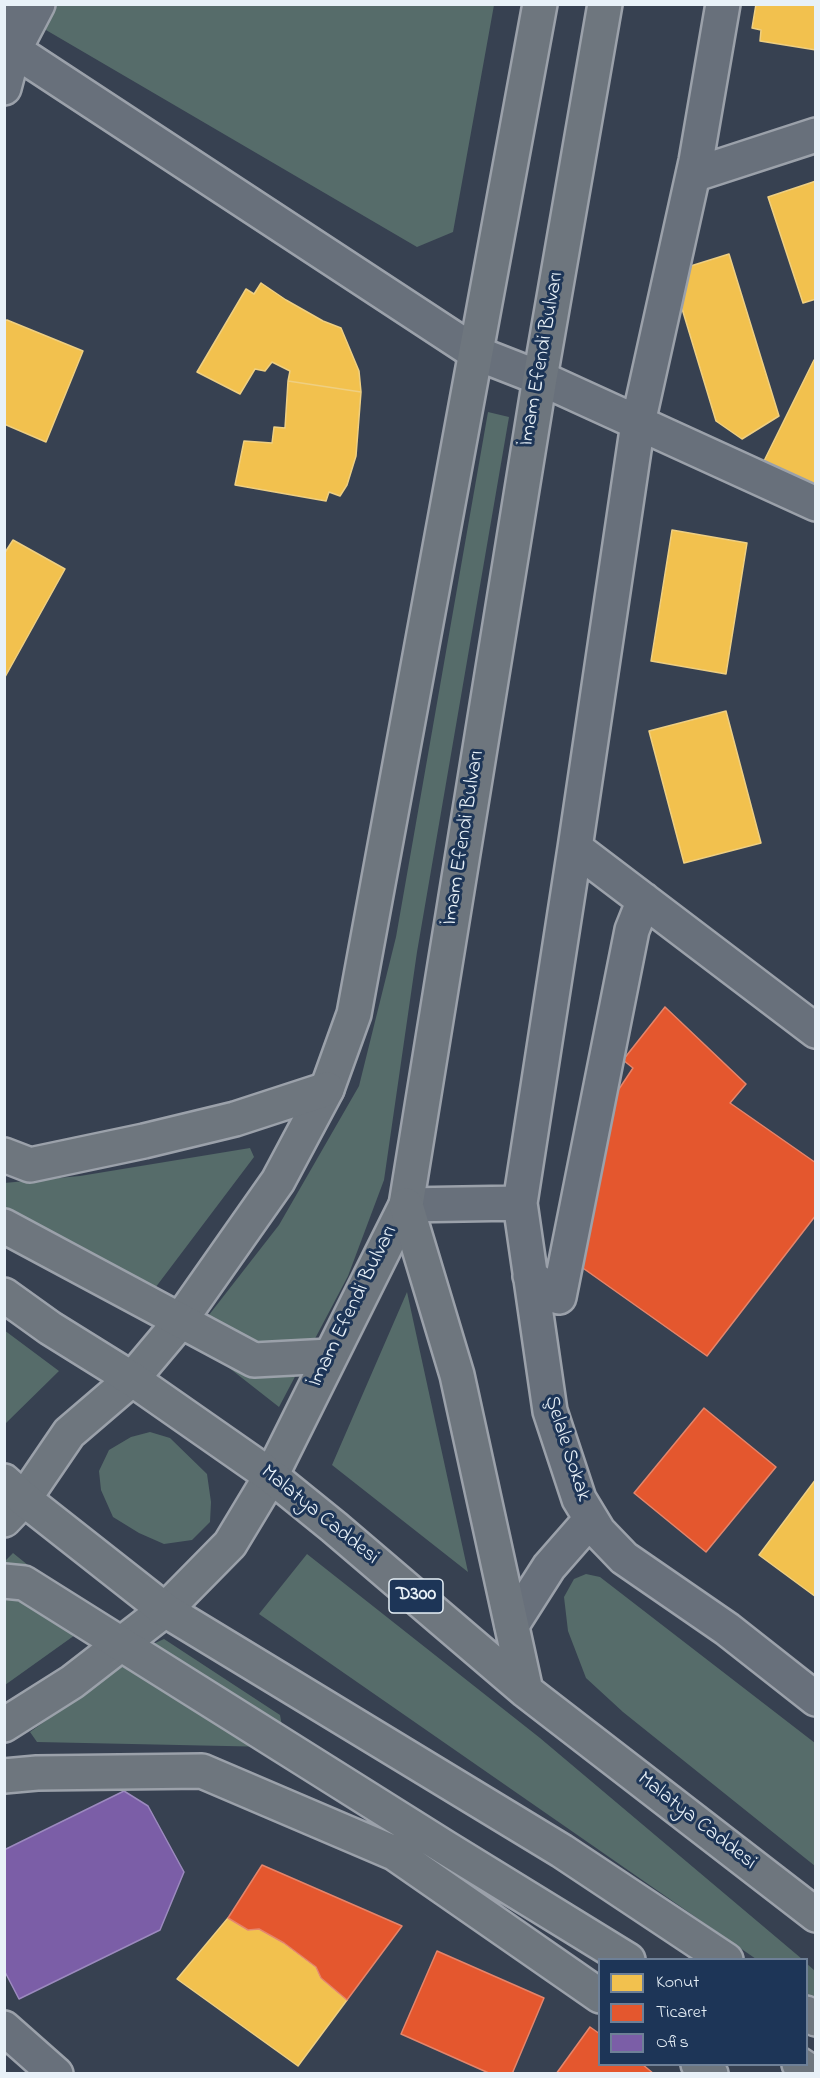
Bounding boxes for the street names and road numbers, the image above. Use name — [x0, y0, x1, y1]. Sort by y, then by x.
street label: İmam Efendi Bulvarı — [515, 270, 571, 448]
street label: İmam Efendi Bulvarı — [439, 749, 491, 927]
street label: İmam Efendi Bulvarı — [304, 1222, 404, 1392]
street label: Şelale Sokak — [537, 1393, 595, 1505]
street label: Malatya Caddesi — [255, 1461, 383, 1571]
road number: D300 — [389, 1579, 443, 1613]
street label: Malatya Caddesi — [631, 1768, 761, 1876]

